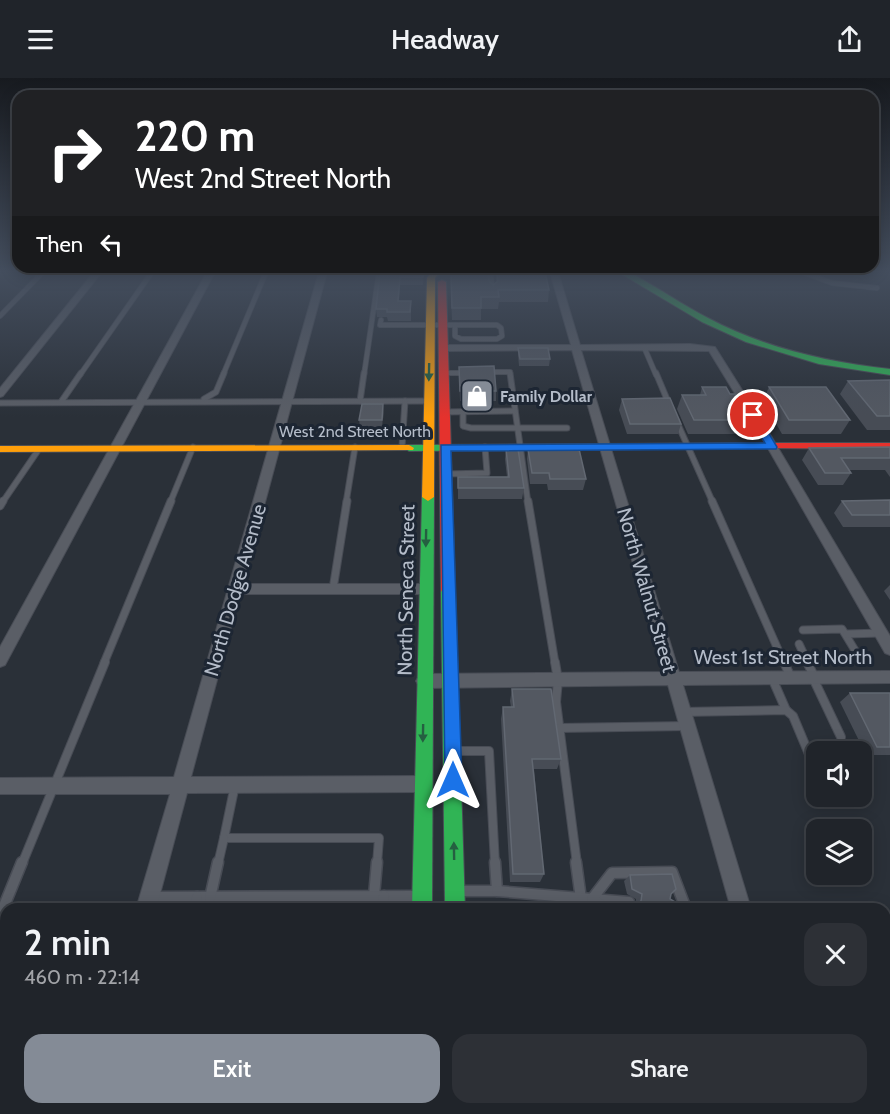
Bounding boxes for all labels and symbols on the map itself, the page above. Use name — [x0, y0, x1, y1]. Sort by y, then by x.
one-way arrow — [425, 363, 434, 382]
shop icon: Family Dollar — [459, 378, 495, 414]
place label: Family Dollar — [500, 387, 593, 406]
pin — [727, 389, 778, 440]
street label: West 2nd Street North — [279, 422, 431, 441]
street label: North Dodge Avenue — [199, 501, 271, 679]
street label: North Seneca Street — [393, 504, 419, 676]
street label: North Walnut Street — [612, 505, 682, 675]
one-way arrow — [421, 529, 431, 548]
street label: West 1st Street North — [694, 645, 872, 669]
one-way arrow — [419, 724, 428, 743]
position arrow — [421, 748, 485, 812]
one-way arrow — [449, 841, 459, 860]

